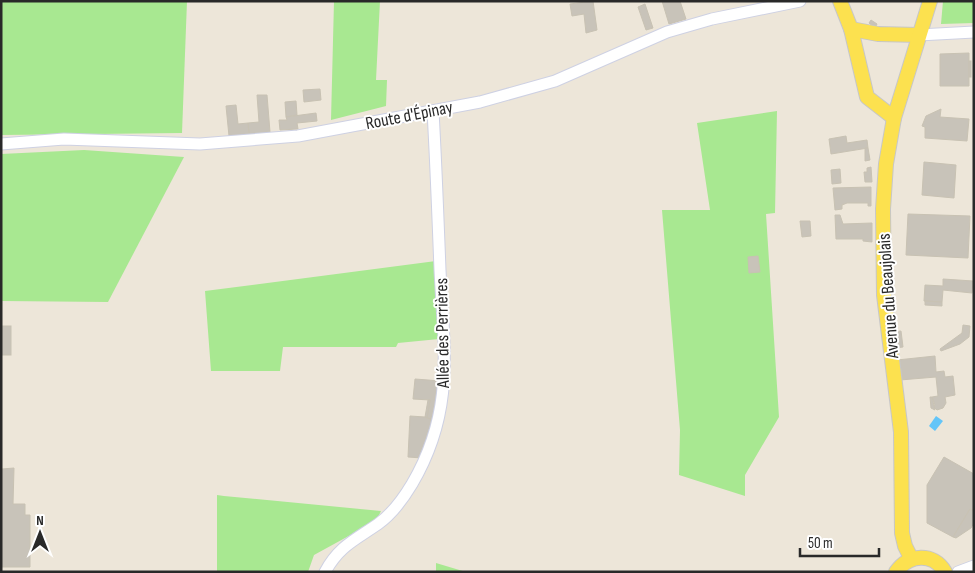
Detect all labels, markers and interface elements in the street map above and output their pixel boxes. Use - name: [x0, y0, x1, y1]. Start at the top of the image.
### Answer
- street label: Route d'Épinay: [364, 97, 455, 134]
- street label: Avenue du Beaujolais: [874, 233, 903, 360]
- street label: Allée des Perrières: [431, 278, 454, 389]
- north arrow: [15, 508, 65, 558]
- text: N: [36, 512, 44, 529]
- scale bar: [800, 526, 879, 558]
- text: 50 m: [808, 534, 833, 553]

